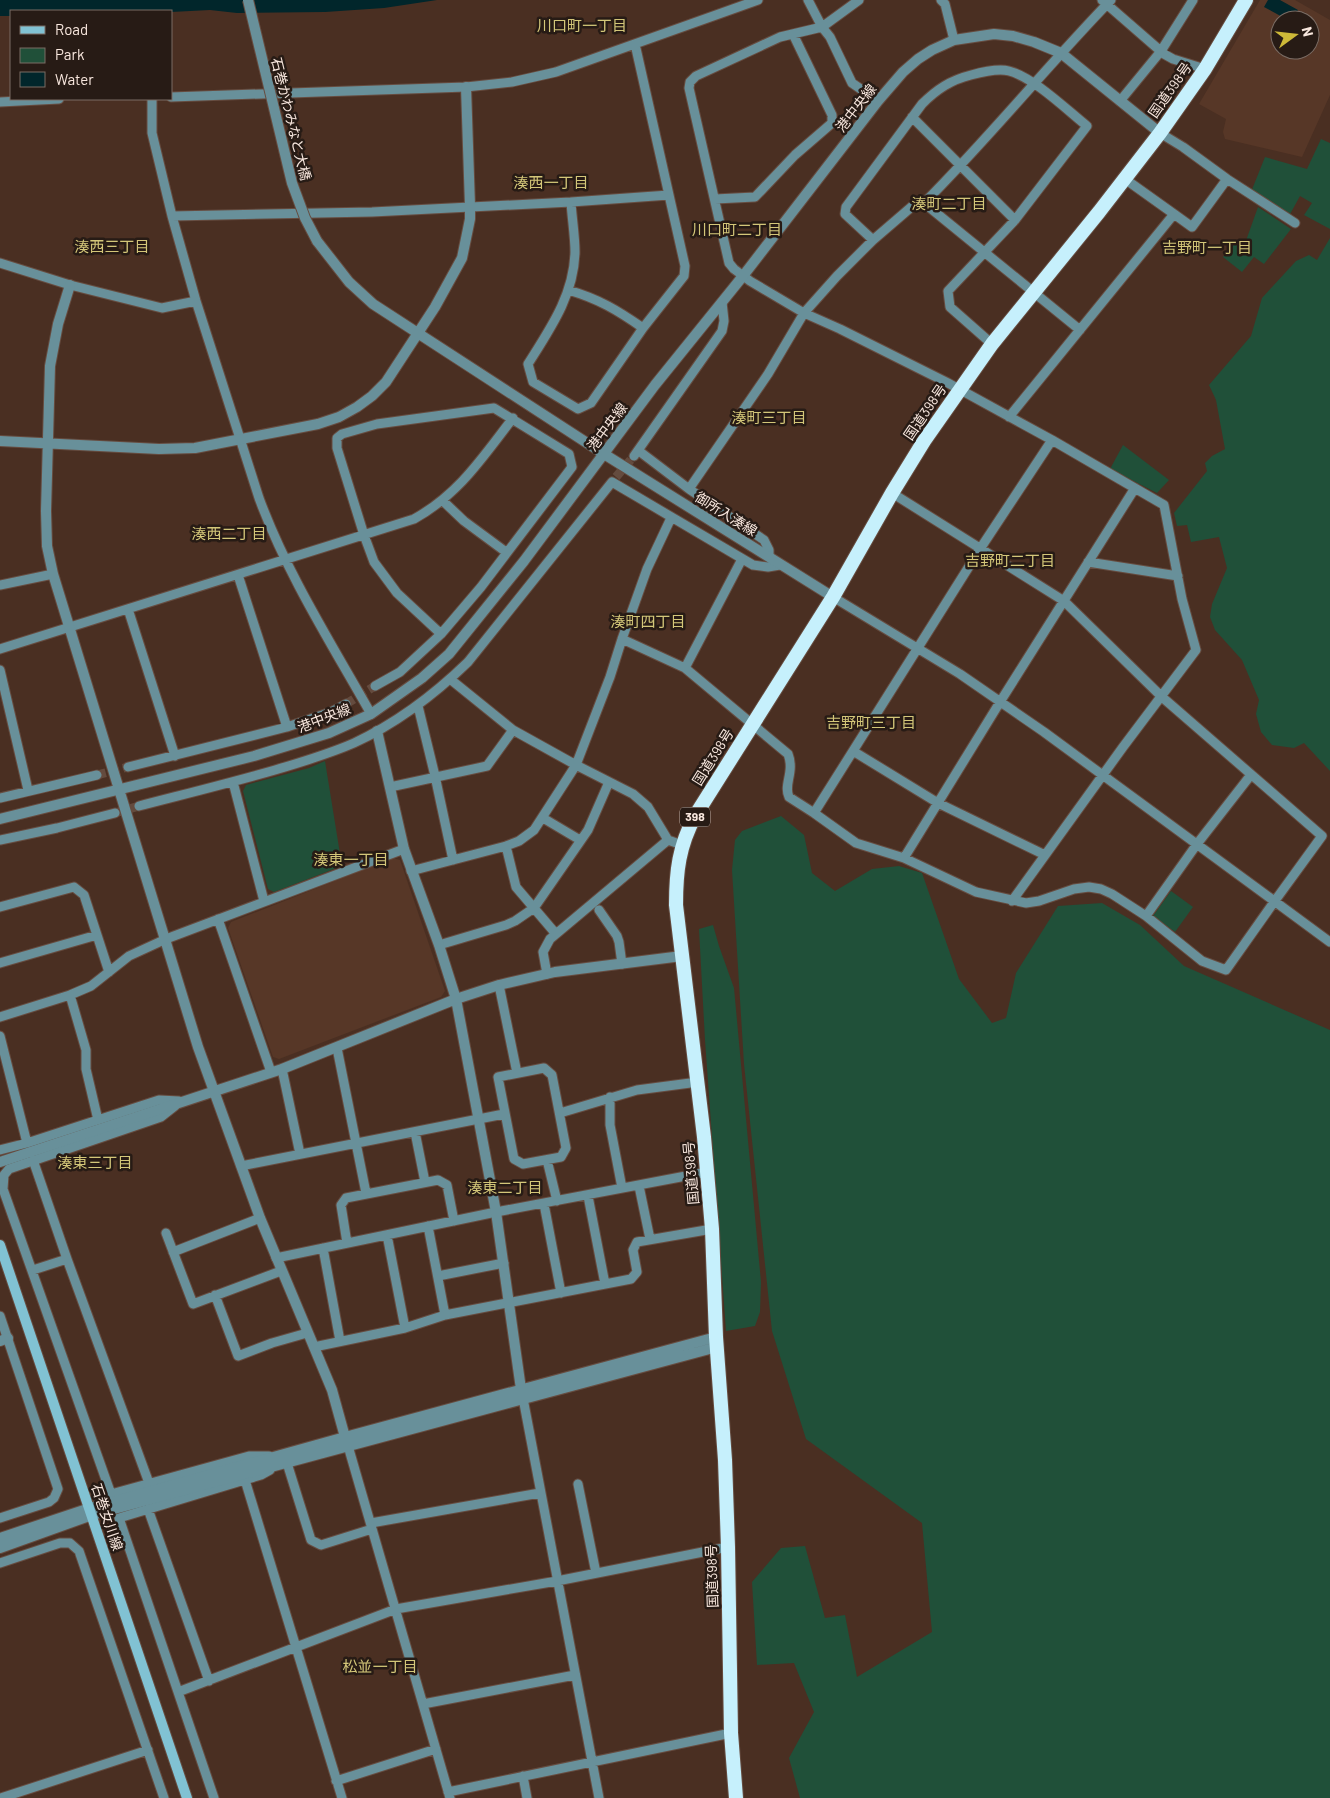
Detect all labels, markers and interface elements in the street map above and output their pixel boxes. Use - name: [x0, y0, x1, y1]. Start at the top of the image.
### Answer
- legend: [10, 10, 172, 100]
- north arrow: [1270, 10, 1320, 60]
- district label: 川口町一丁目: [537, 16, 627, 34]
- text: Road: [55, 20, 88, 38]
- text: N: [1299, 25, 1317, 38]
- text: Park: [55, 45, 85, 63]
- street label: 石巻かわみなと大橋: [268, 56, 315, 182]
- street label: 国道398号: [1144, 59, 1195, 121]
- text: Water: [55, 70, 94, 88]
- street label: 港中央線: [832, 80, 880, 135]
- district label: 湊西一丁目: [513, 173, 589, 191]
- district label: 湊町二丁目: [911, 194, 987, 212]
- district label: 川口町二丁目: [692, 220, 782, 238]
- district label: 湊西三丁目: [74, 237, 150, 255]
- district label: 吉野町一丁目: [1162, 238, 1252, 256]
- street label: 国道398号: [900, 381, 949, 443]
- street label: 港中央線: [583, 399, 630, 454]
- district label: 湊町三丁目: [731, 408, 807, 426]
- street label: 御所入湊線: [692, 488, 760, 539]
- district label: 湊西二丁目: [191, 524, 267, 542]
- district label: 吉野町二丁目: [965, 551, 1055, 569]
- district label: 湊町四丁目: [610, 612, 686, 630]
- street label: 港中央線: [295, 700, 353, 736]
- district label: 吉野町三丁目: [826, 713, 916, 731]
- street label: 国道398号: [688, 725, 737, 788]
- road number: 398: [680, 808, 710, 826]
- district label: 湊東一丁目: [313, 850, 389, 868]
- street label: 国道398号: [679, 1141, 702, 1206]
- district label: 湊東三丁目: [57, 1153, 133, 1171]
- district label: 湊東二丁目: [467, 1178, 543, 1196]
- street label: 石巻女川線: [88, 1481, 127, 1553]
- street label: 国道398号: [702, 1544, 721, 1608]
- district label: 松並一丁目: [342, 1657, 418, 1675]

